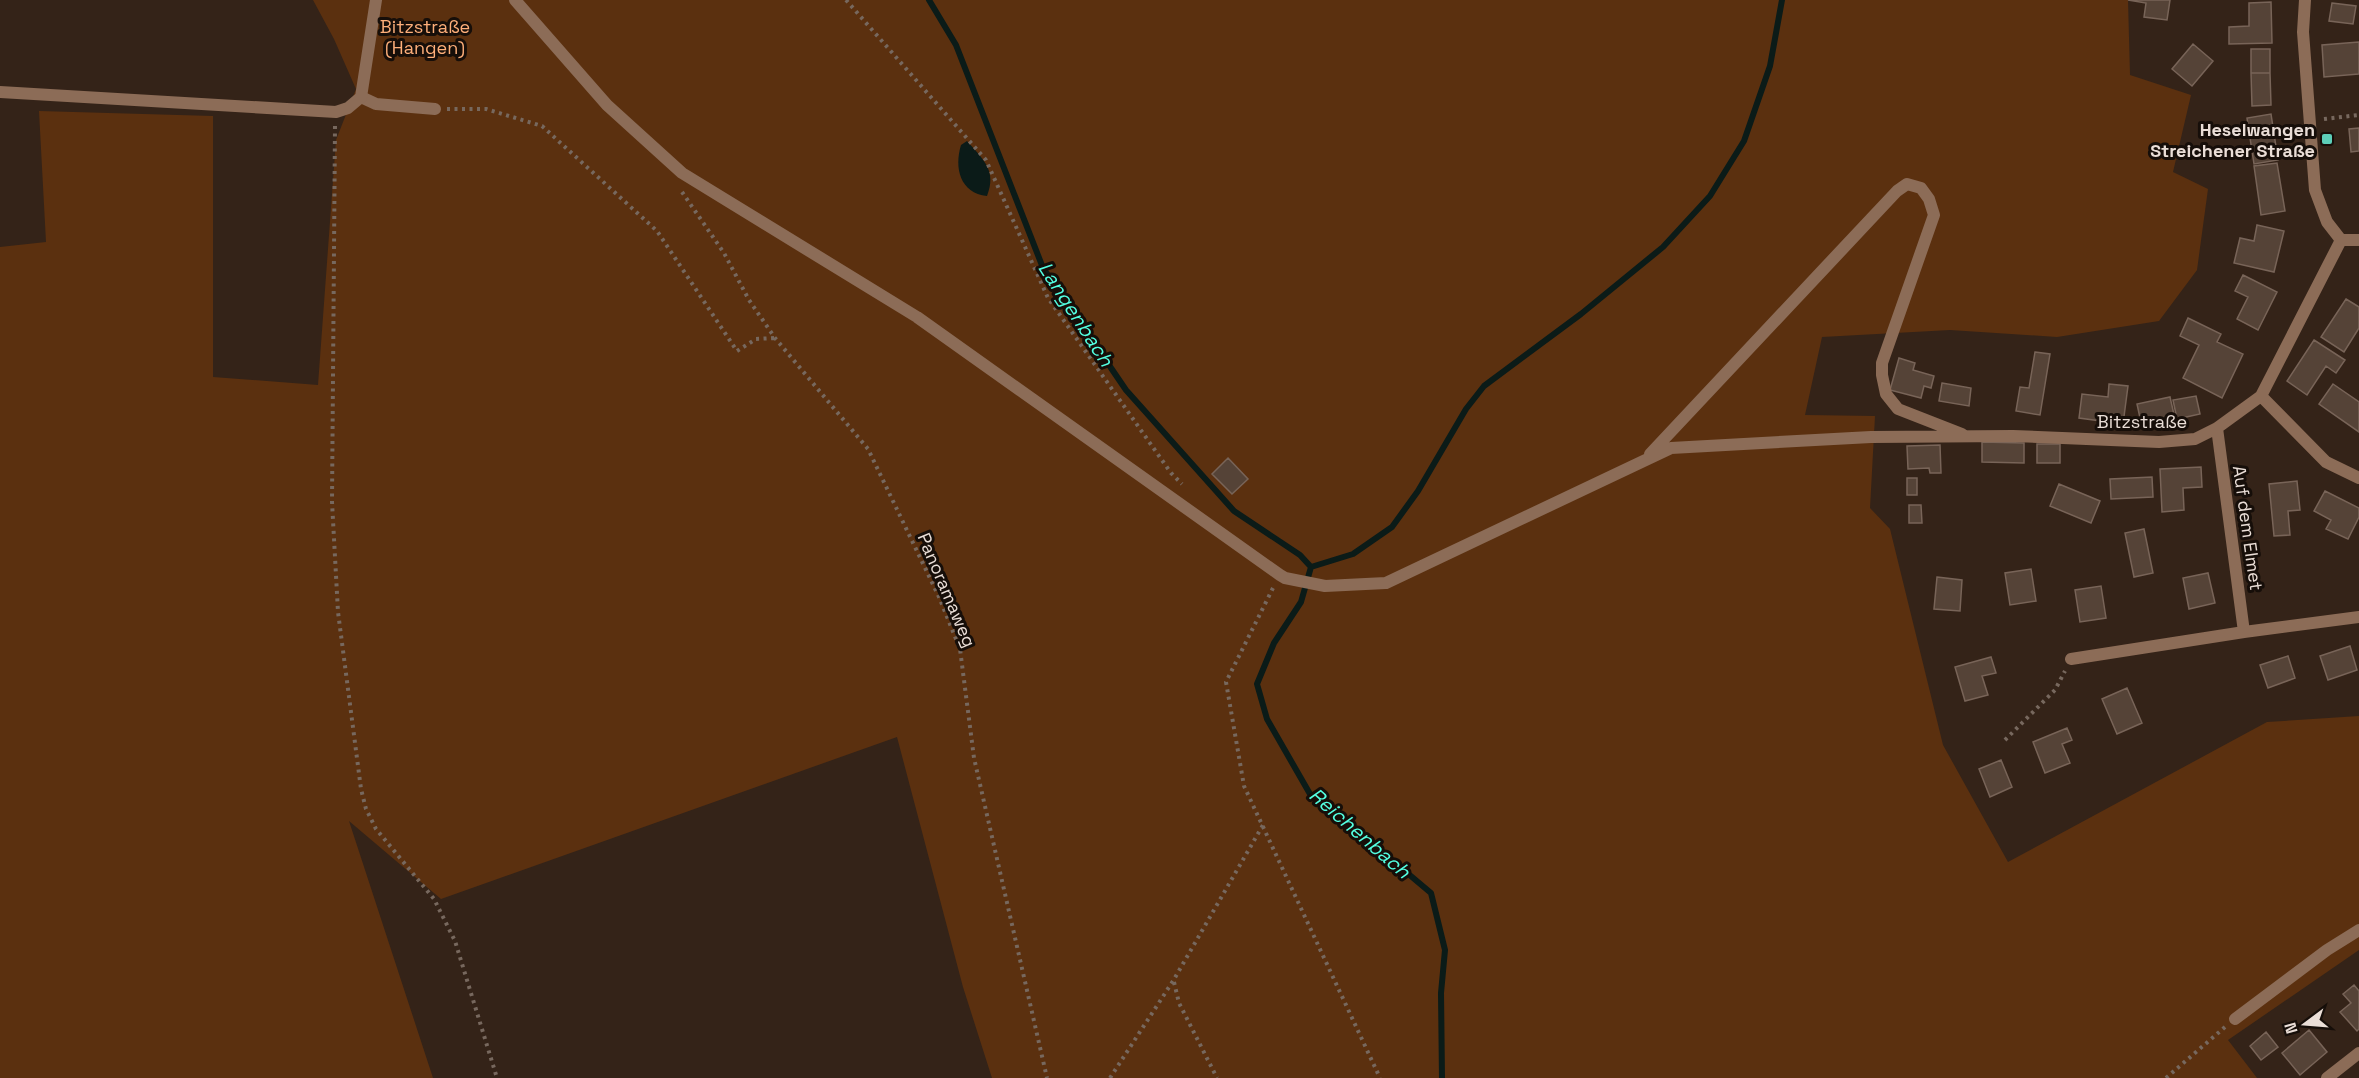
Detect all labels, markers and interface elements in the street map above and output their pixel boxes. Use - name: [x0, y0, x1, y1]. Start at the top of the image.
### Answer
- park label: Bitzstraße (Hangen): [380, 15, 470, 59]
- place label: Heselwangen Streichener Straße: [2150, 118, 2315, 162]
- marker: Heselwangen Streichener Straße: [2320, 132, 2334, 146]
- water label: Langenbach: [1032, 257, 1120, 372]
- street label: Bitzstraße: [2097, 410, 2187, 433]
- street label: Auf dem Elmet: [2228, 464, 2268, 592]
- street label: Panoramaweg: [913, 529, 981, 651]
- water label: Reichenbach: [1304, 782, 1417, 885]
- north arrow: [2275, 994, 2335, 1054]
- text: N: [2279, 1020, 2303, 1036]

